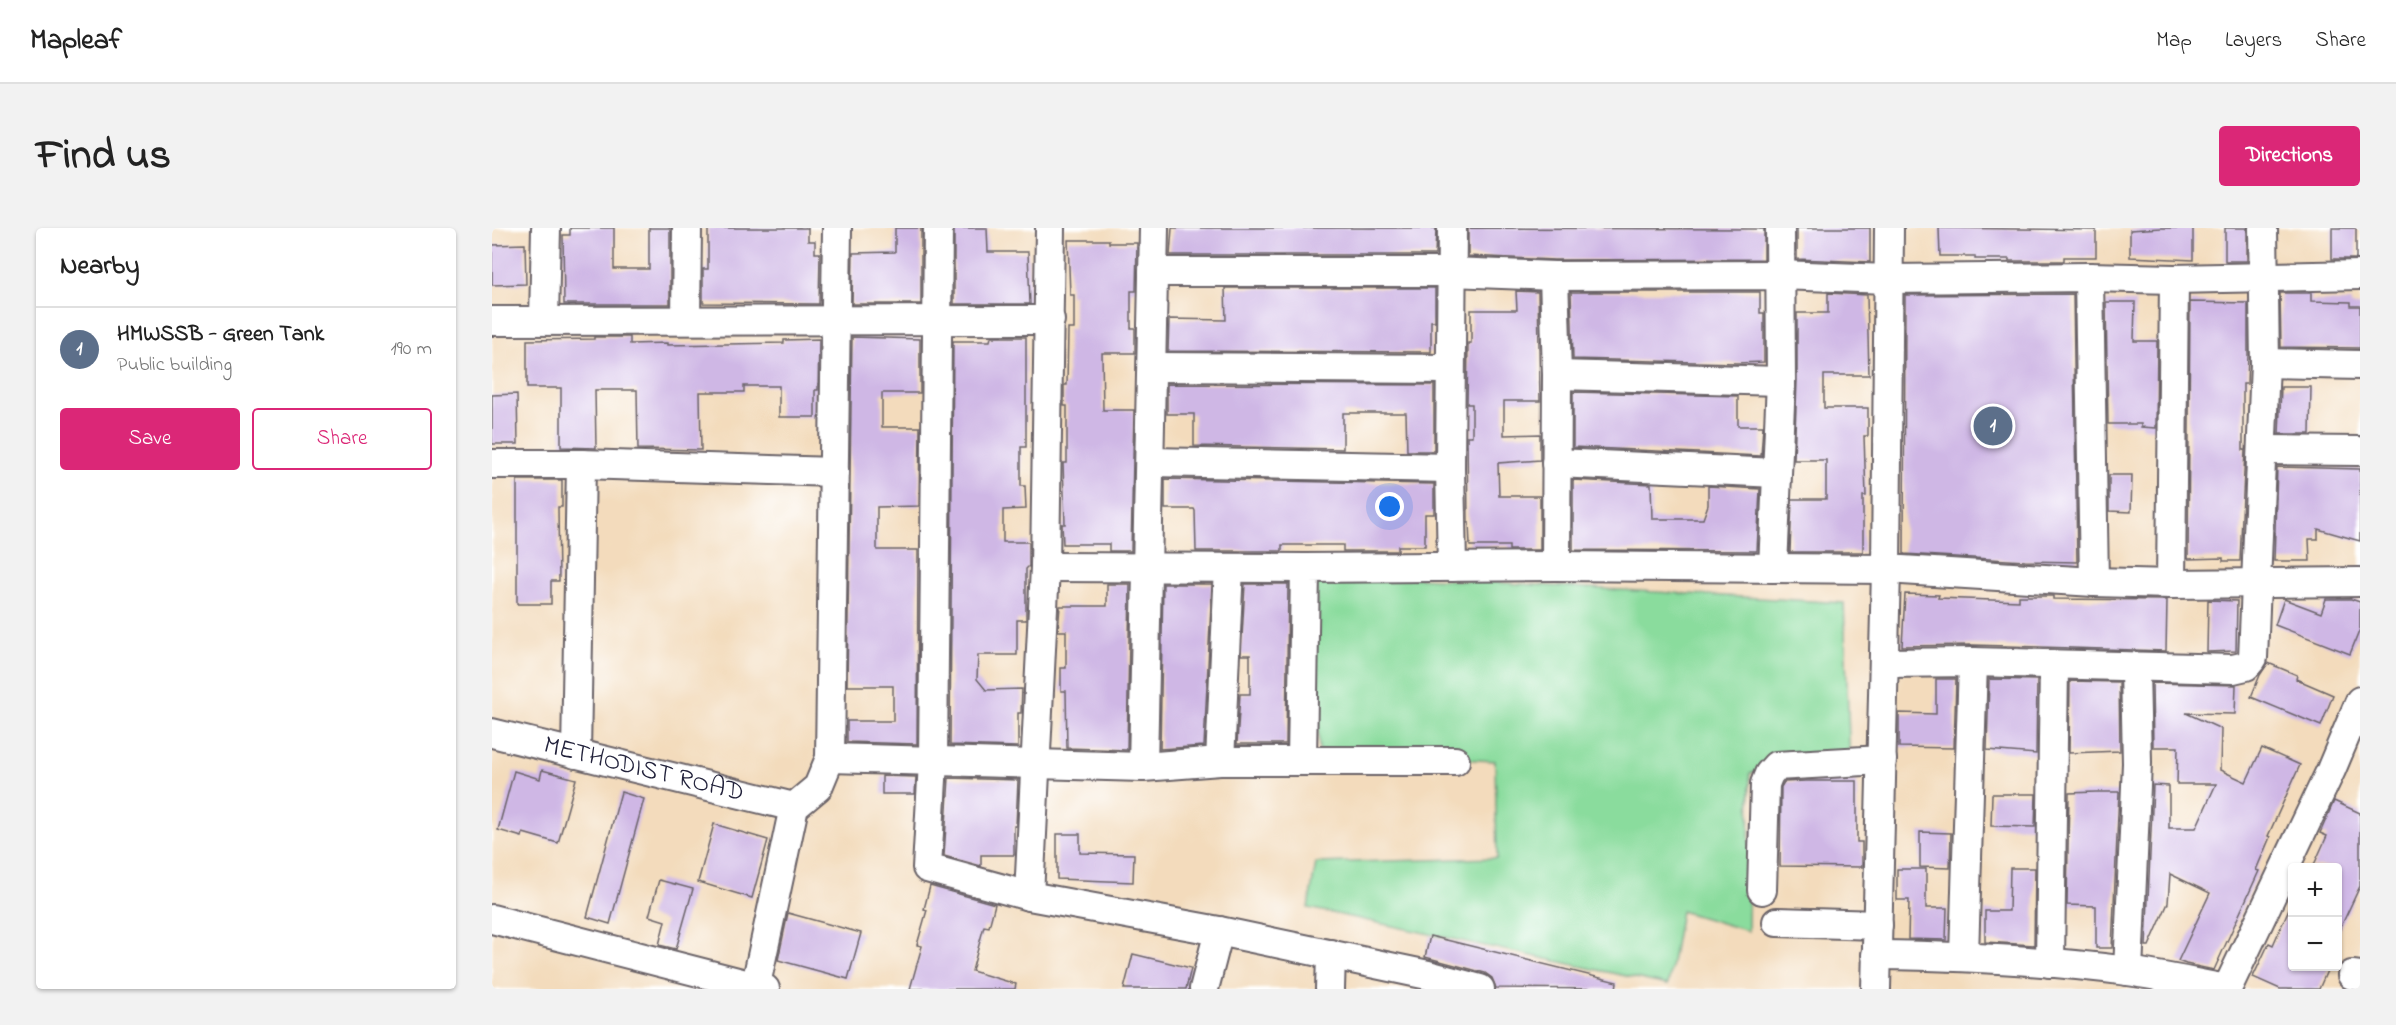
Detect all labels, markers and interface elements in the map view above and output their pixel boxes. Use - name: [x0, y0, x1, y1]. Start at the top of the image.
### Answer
- text: Mapleaf: [30, 21, 122, 62]
- text: Map: [2156, 26, 2192, 56]
- text: Layers: [2225, 26, 2282, 56]
- text: Share: [2315, 26, 2366, 56]
- text: Find us: [36, 126, 171, 187]
- button: Directions: [2219, 126, 2360, 186]
- text: Nearby: [60, 248, 139, 286]
- text: HMWSSB - Green Tank: [117, 319, 324, 351]
- text: 1: [76, 335, 83, 364]
- text: 190 m: [390, 335, 432, 364]
- text: Public building: [117, 351, 232, 380]
- pin: 1: [1974, 404, 2012, 448]
- button: Save: [60, 408, 240, 470]
- button: Share: [252, 408, 432, 470]
- your location: [1375, 492, 1404, 521]
- street label: METHODIST ROAD: [539, 727, 748, 813]
- map controls: [2288, 863, 2342, 971]
- button: +: [2288, 863, 2342, 917]
- button: −: [2288, 917, 2342, 971]

